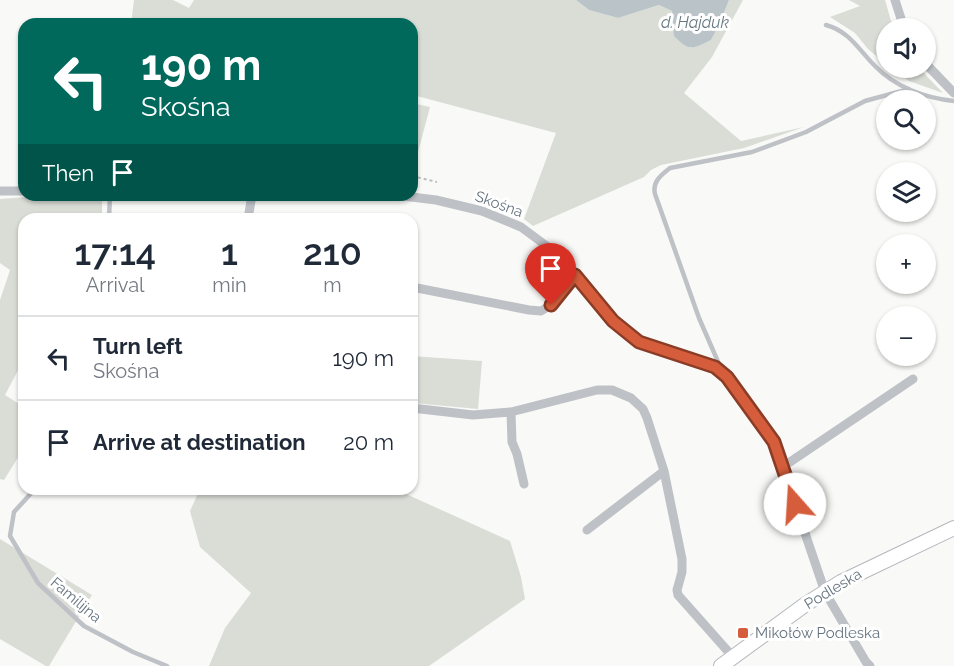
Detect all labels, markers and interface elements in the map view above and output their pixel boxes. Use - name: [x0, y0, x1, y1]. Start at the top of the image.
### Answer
- water label: d. Hajduk: [661, 13, 729, 32]
- map controls: [876, 18, 936, 366]
- button: sound: [876, 18, 936, 78]
- text: 190 m: [141, 41, 261, 90]
- icon: left: [42, 42, 120, 120]
- button: search: [876, 90, 936, 150]
- text: Skośna: [141, 91, 231, 122]
- icon: arrive: [106, 156, 139, 189]
- text: Then: [42, 160, 94, 186]
- button: layers: [876, 162, 936, 222]
- street label: Skośna: [473, 187, 525, 221]
- text: 17:14: [74, 231, 156, 273]
- text: 1: [221, 231, 238, 273]
- text: 210: [303, 231, 362, 273]
- button: +: [876, 234, 936, 294]
- pin: [525, 243, 576, 305]
- icon: arrive: [534, 252, 567, 285]
- text: Arrival: [86, 273, 145, 297]
- text: min: [212, 273, 247, 297]
- text: m: [323, 273, 342, 297]
- button: −: [876, 306, 936, 366]
- text: Turn left: [93, 333, 183, 359]
- icon: left: [42, 342, 75, 375]
- text: 190 m: [332, 345, 394, 371]
- text: Skośna: [93, 359, 159, 383]
- icon: arrive: [42, 426, 75, 459]
- text: Arrive at destination: [93, 429, 306, 455]
- text: 20 m: [343, 429, 394, 455]
- position arrow: [763, 472, 827, 536]
- street label: Podleska: [801, 565, 865, 613]
- street label: Familijna: [47, 574, 105, 626]
- place label: Mikołów Podleska: [755, 624, 880, 642]
- marker: Mikołów Podleska: [736, 626, 750, 640]

